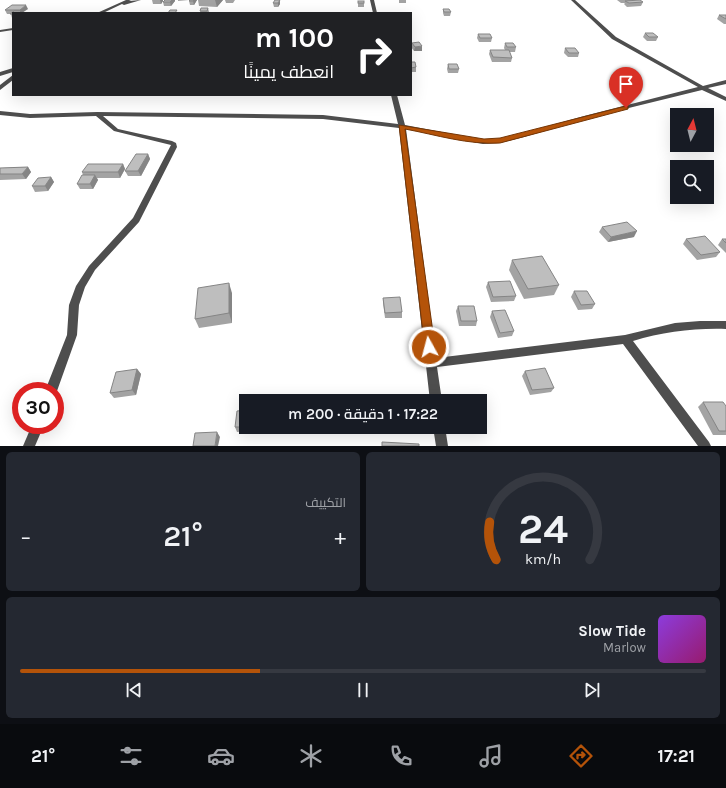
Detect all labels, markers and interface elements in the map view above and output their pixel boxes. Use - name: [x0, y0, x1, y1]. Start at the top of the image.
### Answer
- text: 100 m: [255, 21, 334, 54]
- icon: right: [348, 28, 400, 80]
- text: انعطف يمينًا: [243, 61, 334, 83]
- pin: [609, 67, 643, 108]
- icon: arrive: [615, 73, 637, 95]
- north arrow: [670, 108, 714, 152]
- map controls: [670, 108, 714, 204]
- button: search: [670, 160, 714, 204]
- position arrow: [408, 326, 450, 368]
- speed limit sign: 30: [12, 382, 64, 434]
- text: 17:22 · 1 دقيقة · 200 m: [288, 405, 438, 423]
- text: التكييف: [305, 495, 346, 510]
- text: 24: [518, 504, 568, 552]
- text: 21°: [163, 518, 203, 554]
- text: −: [20, 524, 32, 550]
- text: +: [334, 524, 346, 550]
- text: km/h: [525, 550, 561, 567]
- text: Slow Tide: [578, 622, 646, 640]
- text: Marlow: [603, 640, 646, 655]
- icon: previous: [123, 679, 145, 701]
- icon: pause: [352, 679, 374, 701]
- icon: next: [581, 679, 603, 701]
- icon: filters: [117, 742, 145, 770]
- icon: car: [207, 742, 235, 770]
- icon: climate: [297, 742, 325, 770]
- icon: phone: [387, 742, 415, 770]
- icon: music: [477, 742, 505, 770]
- icon: directions: [567, 742, 595, 770]
- text: 21°: [31, 745, 55, 767]
- text: 17:21: [657, 745, 695, 767]

